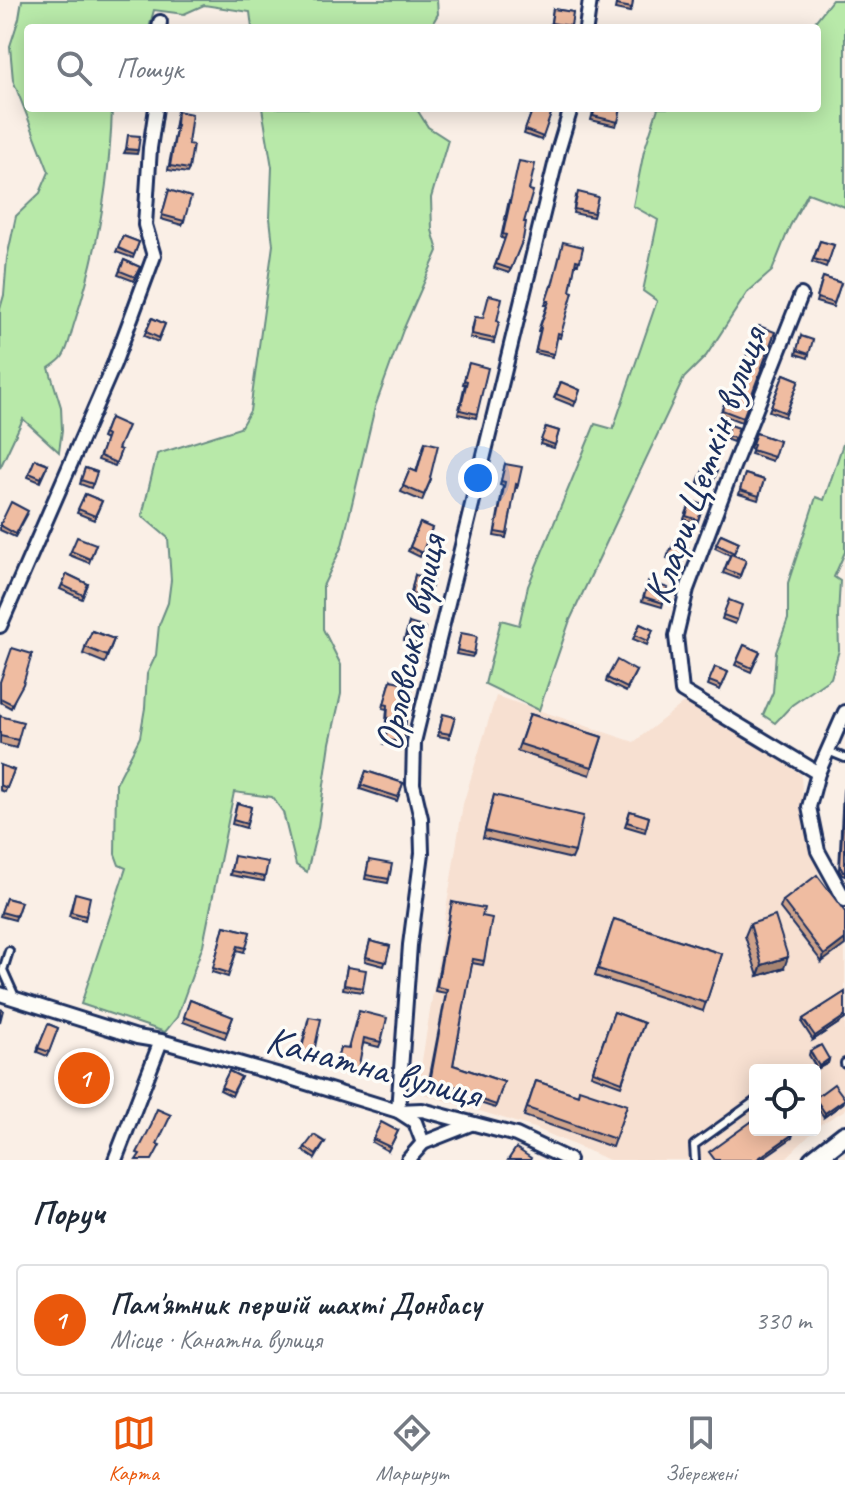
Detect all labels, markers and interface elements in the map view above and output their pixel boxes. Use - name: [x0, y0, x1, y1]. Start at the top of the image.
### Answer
- search box: [24, 24, 821, 112]
- icon: search: [52, 46, 96, 90]
- text: Пошук: [116, 49, 183, 87]
- street label: Клари Цеткін вулиця: [632, 318, 779, 610]
- your location: [458, 458, 498, 498]
- street label: Орловська вулиця: [363, 528, 458, 755]
- street label: Канатна вулиця: [261, 1014, 490, 1120]
- pin: 1: [58, 1048, 110, 1108]
- map controls: [749, 1064, 821, 1136]
- button: locate: [749, 1064, 821, 1136]
- text: Поруч: [32, 1191, 105, 1234]
- text: Пам'ятник першій шахті Донбасу: [110, 1285, 481, 1323]
- text: 1: [54, 1304, 66, 1337]
- text: 330 m: [755, 1304, 811, 1337]
- text: Місце · Канатна вулиця: [110, 1323, 322, 1356]
- tab: Карта: [108, 1411, 159, 1487]
- tab: Маршрут: [376, 1411, 448, 1487]
- tab: Збережені: [665, 1411, 737, 1487]

